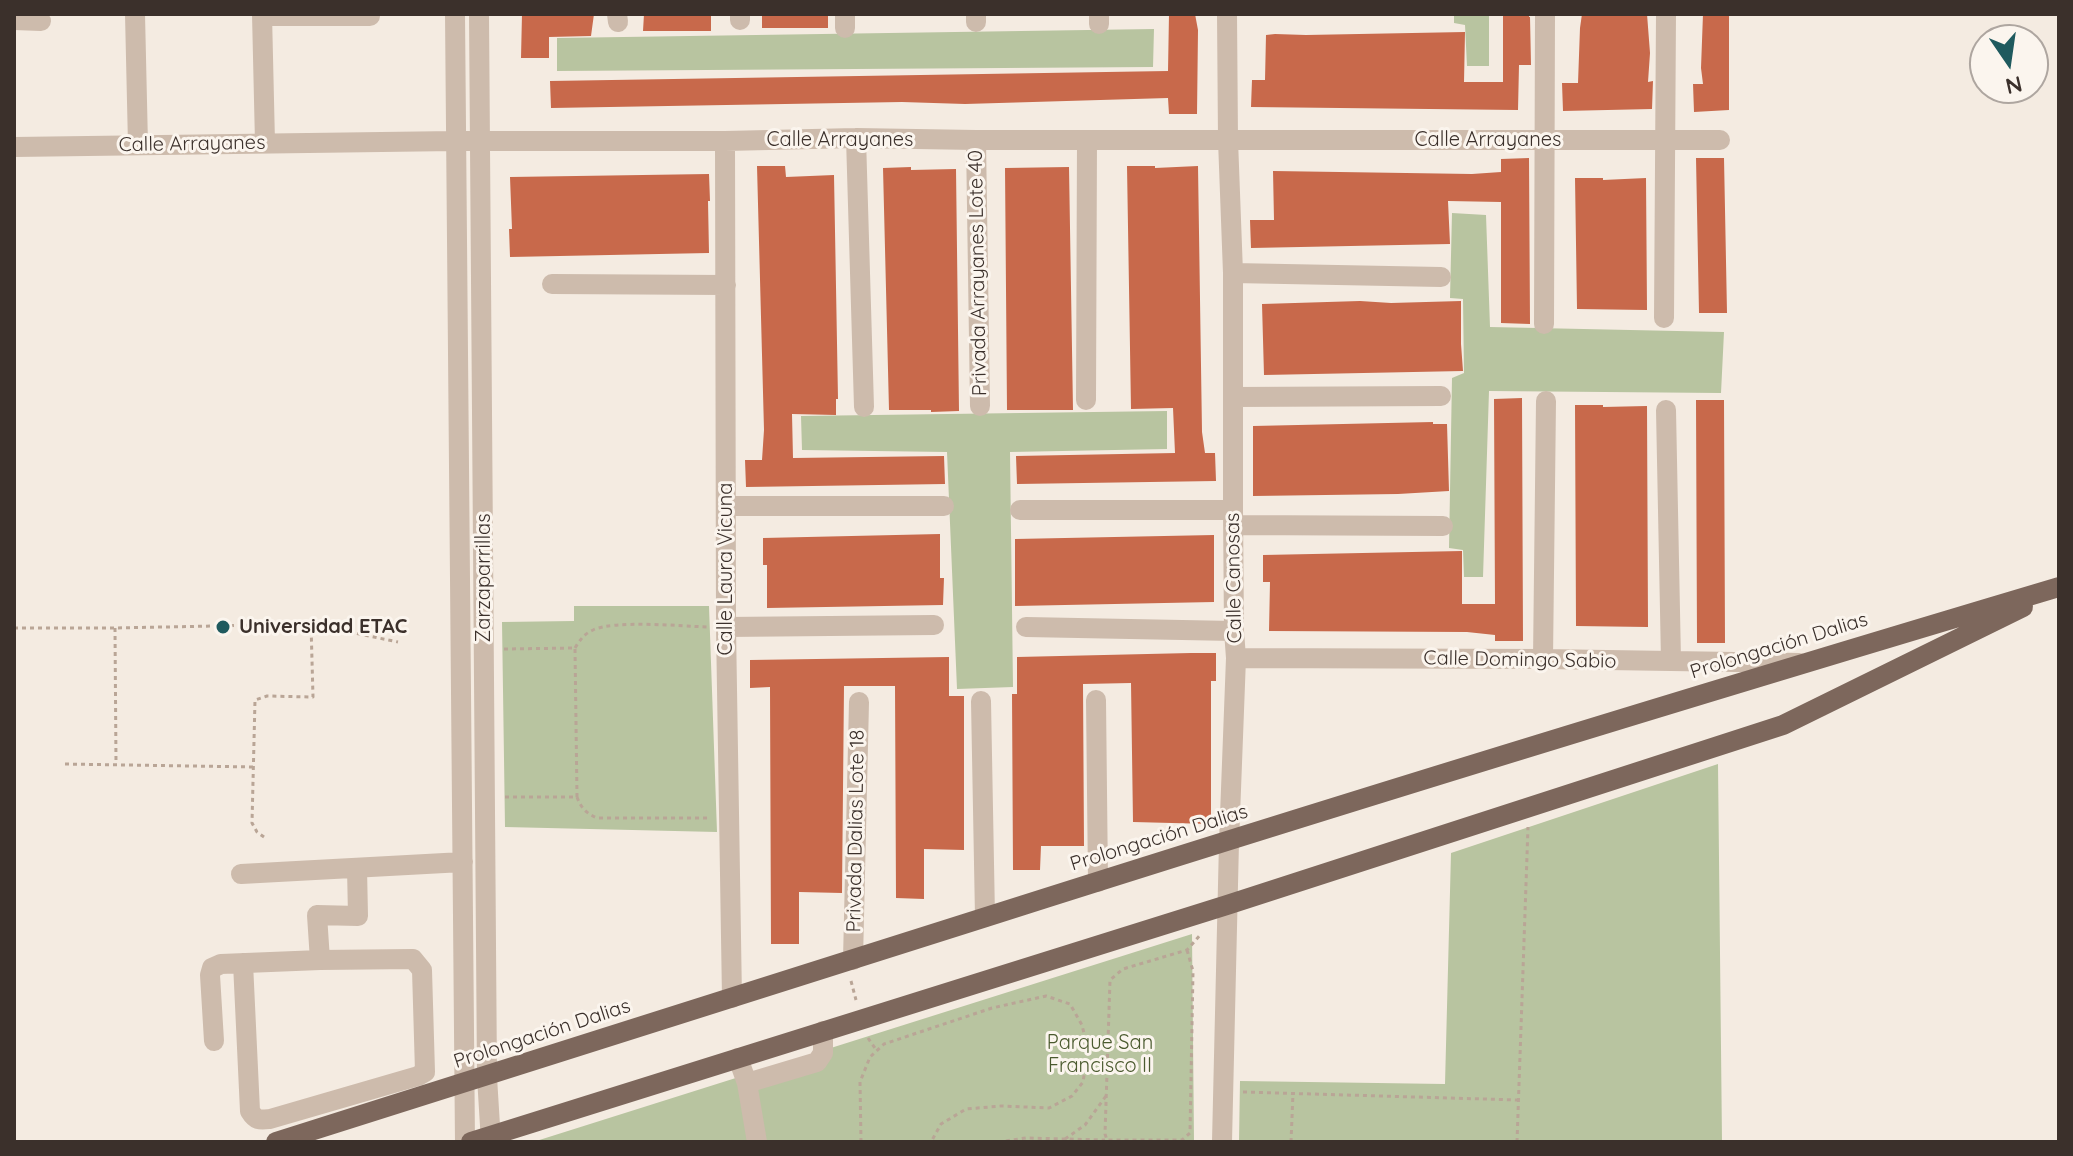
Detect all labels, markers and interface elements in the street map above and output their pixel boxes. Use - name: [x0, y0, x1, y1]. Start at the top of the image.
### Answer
- north arrow: [1969, 24, 2049, 104]
- text: N: [2003, 70, 2025, 101]
- street label: Calle Arrayanes: [767, 128, 913, 152]
- street label: Calle Arrayanes: [1415, 128, 1561, 152]
- street label: Calle Arrayanes: [118, 131, 266, 157]
- street label: Privada Arrayanes Lote 40: [964, 150, 992, 396]
- street label: Calle Laura Vicuna: [714, 483, 738, 655]
- street label: Calle Canosas: [1221, 512, 1247, 644]
- street label: Zarzaparrillas: [472, 513, 496, 643]
- street label: Prolongación Dalias: [1687, 608, 1871, 684]
- place label: Universidad ETAC: [239, 615, 407, 639]
- marker: Universidad ETAC: [214, 618, 232, 636]
- street label: Calle Domingo Sabio: [1423, 646, 1617, 674]
- street label: Privada Dalias Lote 18: [842, 729, 870, 933]
- street label: Prolongación Dalias: [1067, 800, 1251, 876]
- street label: Prolongación Dalias: [451, 994, 633, 1074]
- park label: Parque San Francisco II: [1047, 1031, 1153, 1078]

